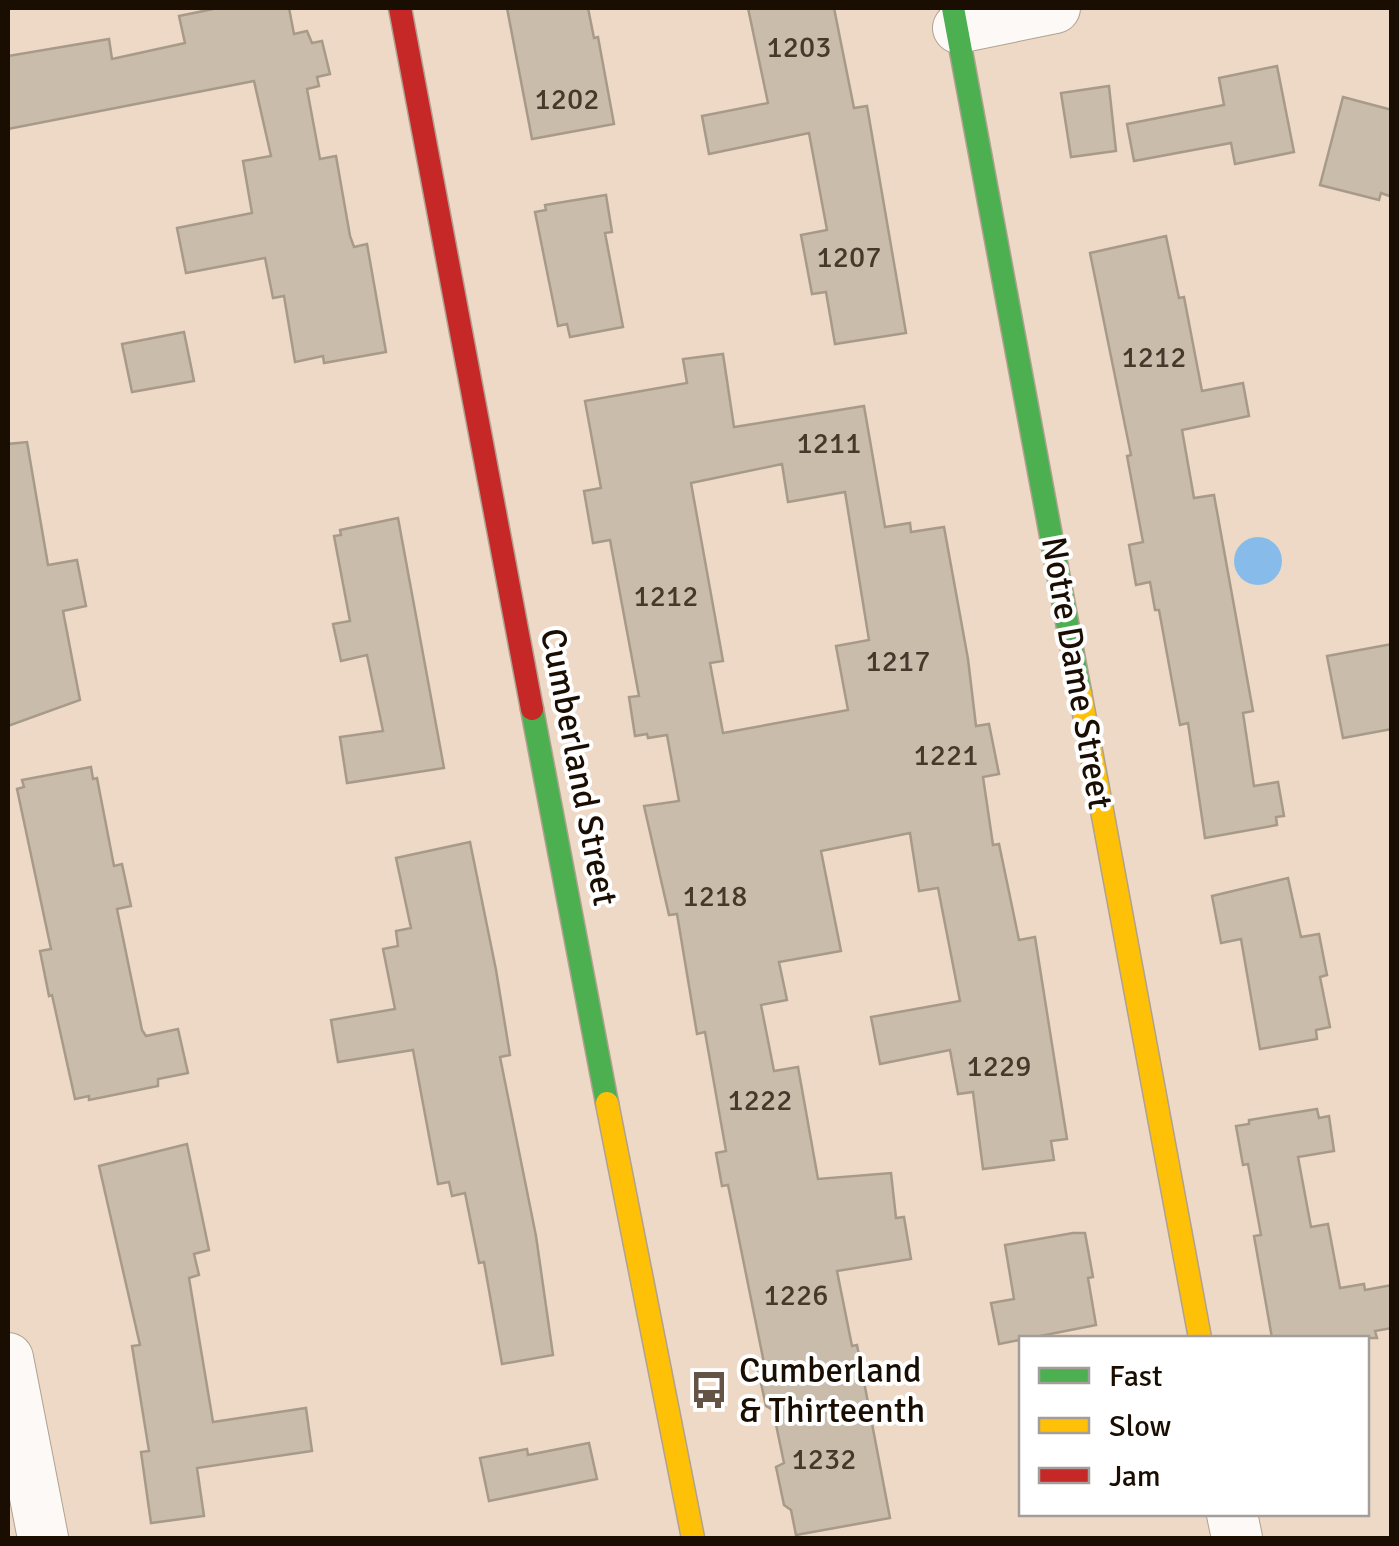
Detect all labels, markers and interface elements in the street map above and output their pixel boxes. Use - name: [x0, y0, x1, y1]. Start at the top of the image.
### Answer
- house number: 1203: [767, 29, 831, 66]
- house number: 1202: [535, 81, 599, 118]
- house number: 1207: [817, 239, 881, 276]
- house number: 1212: [1122, 339, 1186, 376]
- house number: 1211: [797, 425, 861, 462]
- street label: Notre Dame Street: [1032, 533, 1122, 813]
- house number: 1212: [634, 578, 698, 615]
- street label: Cumberland Street: [531, 625, 627, 909]
- house number: 1217: [866, 643, 930, 680]
- house number: 1221: [914, 737, 978, 774]
- house number: 1218: [683, 878, 747, 915]
- house number: 1229: [967, 1048, 1031, 1085]
- house number: 1222: [728, 1082, 792, 1119]
- house number: 1226: [764, 1277, 828, 1314]
- legend: [1019, 1336, 1369, 1516]
- place label: Cumberland & Thirteenth: [739, 1349, 925, 1432]
- text: Fast: [1109, 1358, 1162, 1395]
- bus stop icon: Cumberland & Thirteenth: [688, 1369, 730, 1411]
- text: Slow: [1109, 1408, 1171, 1445]
- house number: 1232: [792, 1441, 856, 1478]
- text: Jam: [1109, 1458, 1161, 1495]

